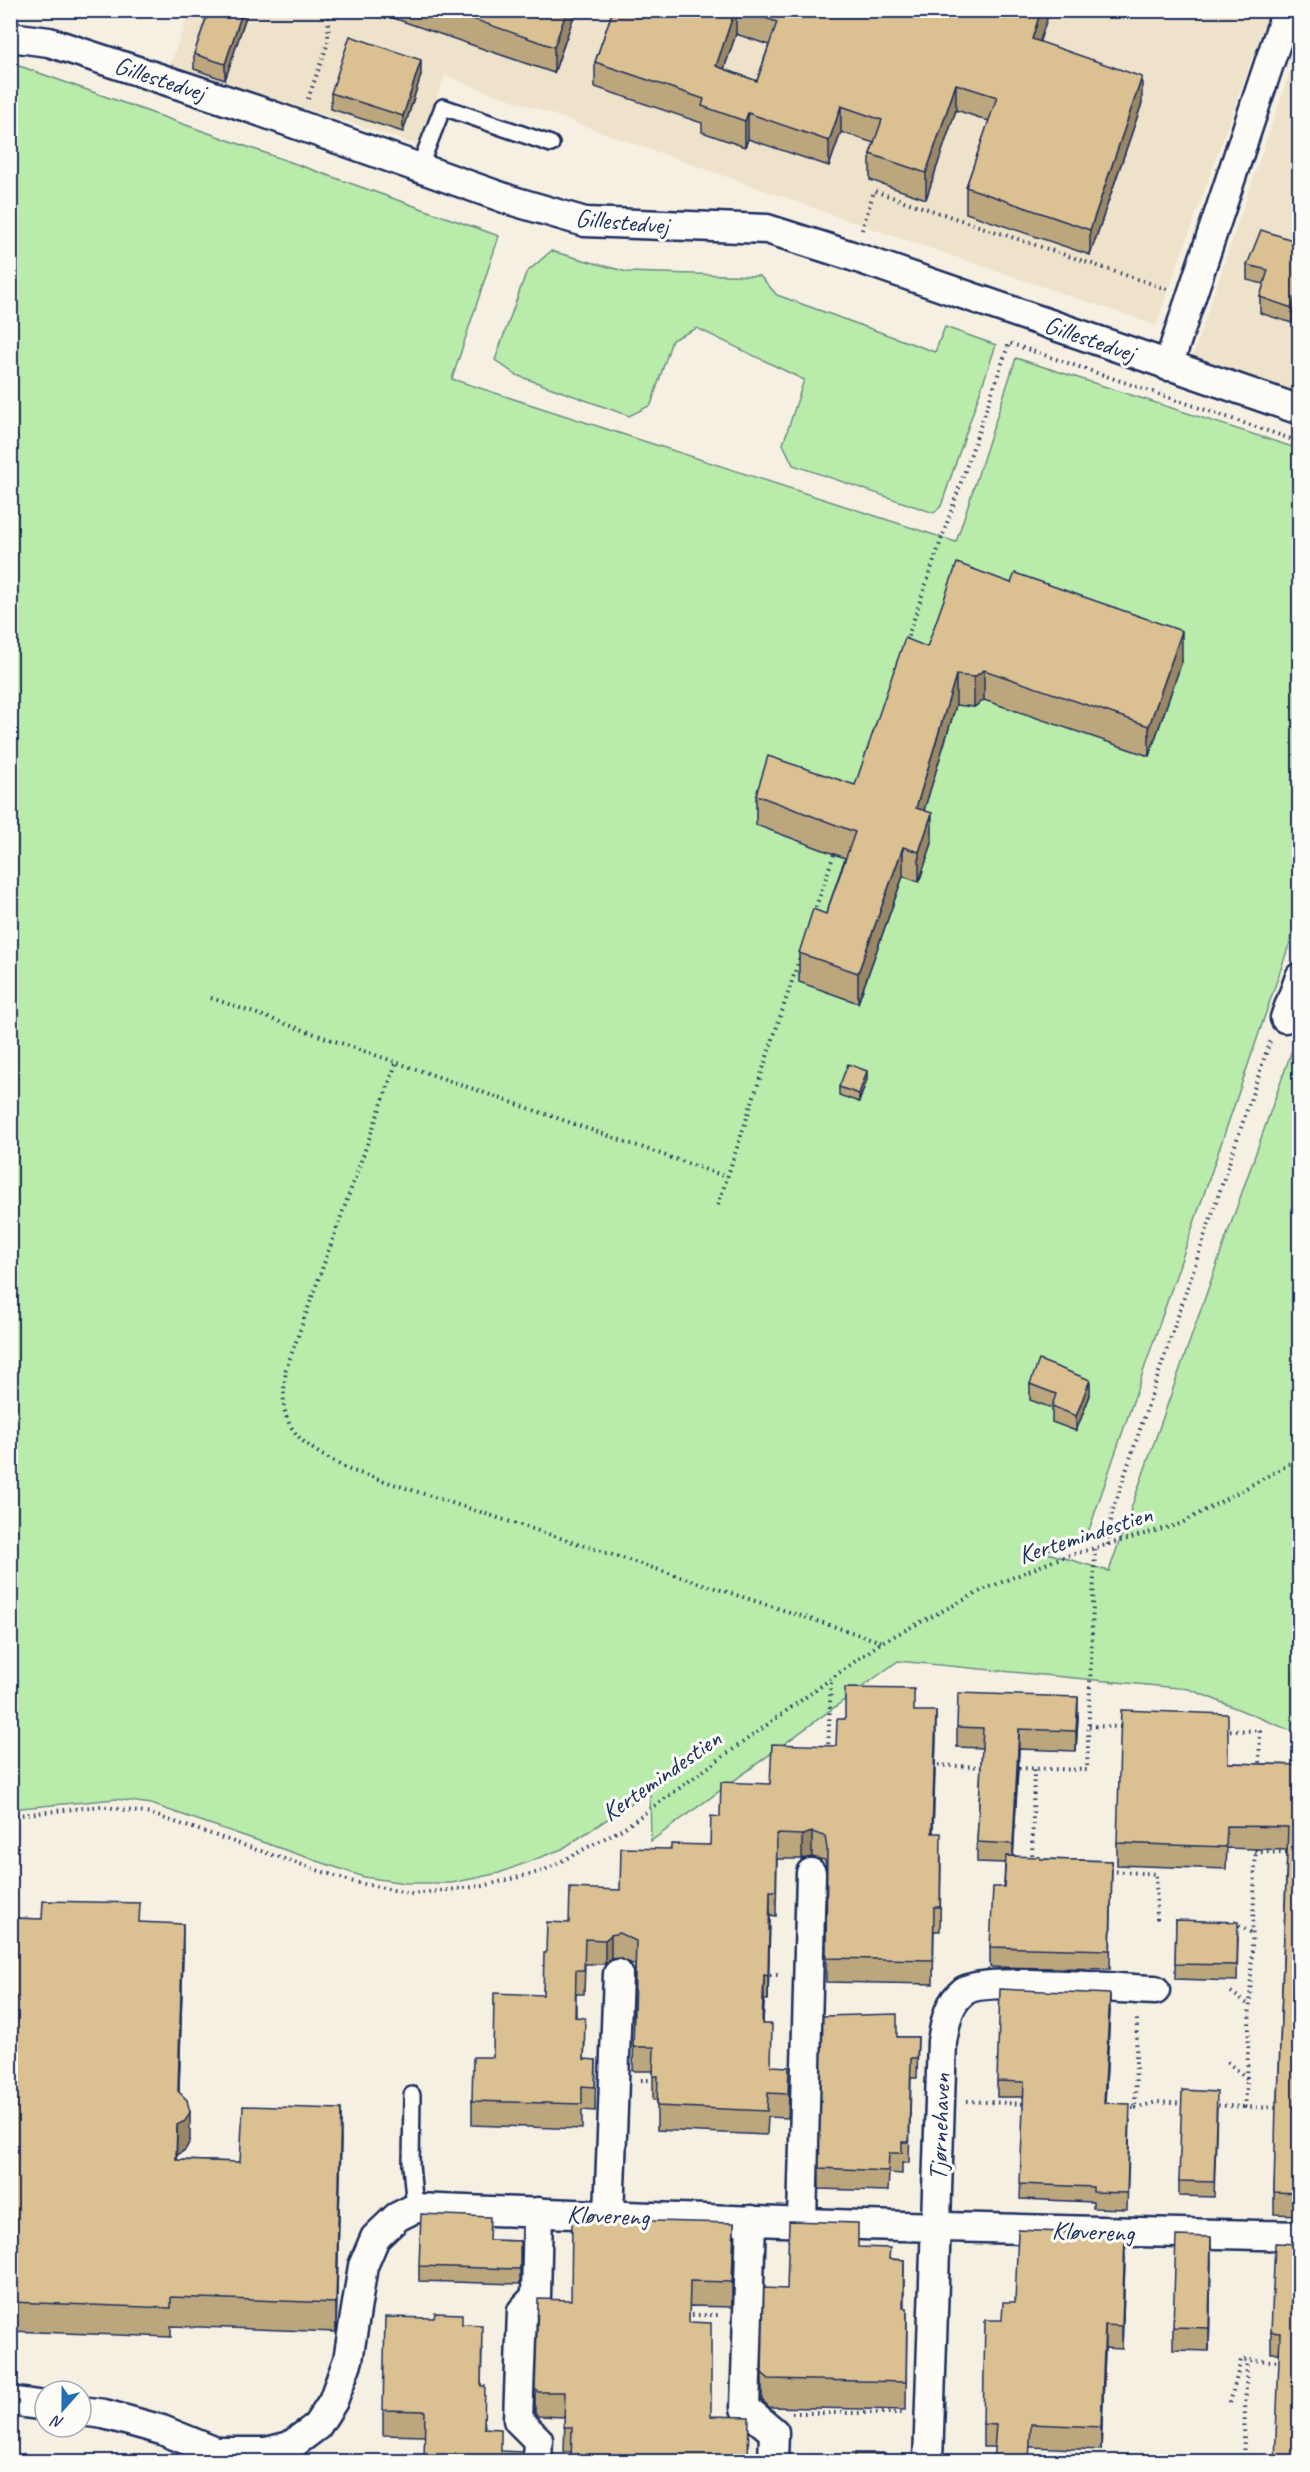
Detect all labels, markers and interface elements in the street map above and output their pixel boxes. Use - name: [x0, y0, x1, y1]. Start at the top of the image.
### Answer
- street label: Gillestedvej: [110, 48, 212, 109]
- street label: Gillestedvej: [574, 201, 673, 242]
- street label: Gillestedvej: [1040, 308, 1142, 370]
- street label: Kertemindestien: [1014, 1497, 1157, 1572]
- street label: Kertemindestien: [595, 1722, 728, 1829]
- street label: Tjørnehaven: [921, 2072, 958, 2181]
- street label: Kløvereng: [566, 2198, 652, 2233]
- street label: Kløvereng: [1051, 2214, 1137, 2249]
- north arrow: [33, 2379, 93, 2439]
- text: N: [47, 2410, 66, 2433]

